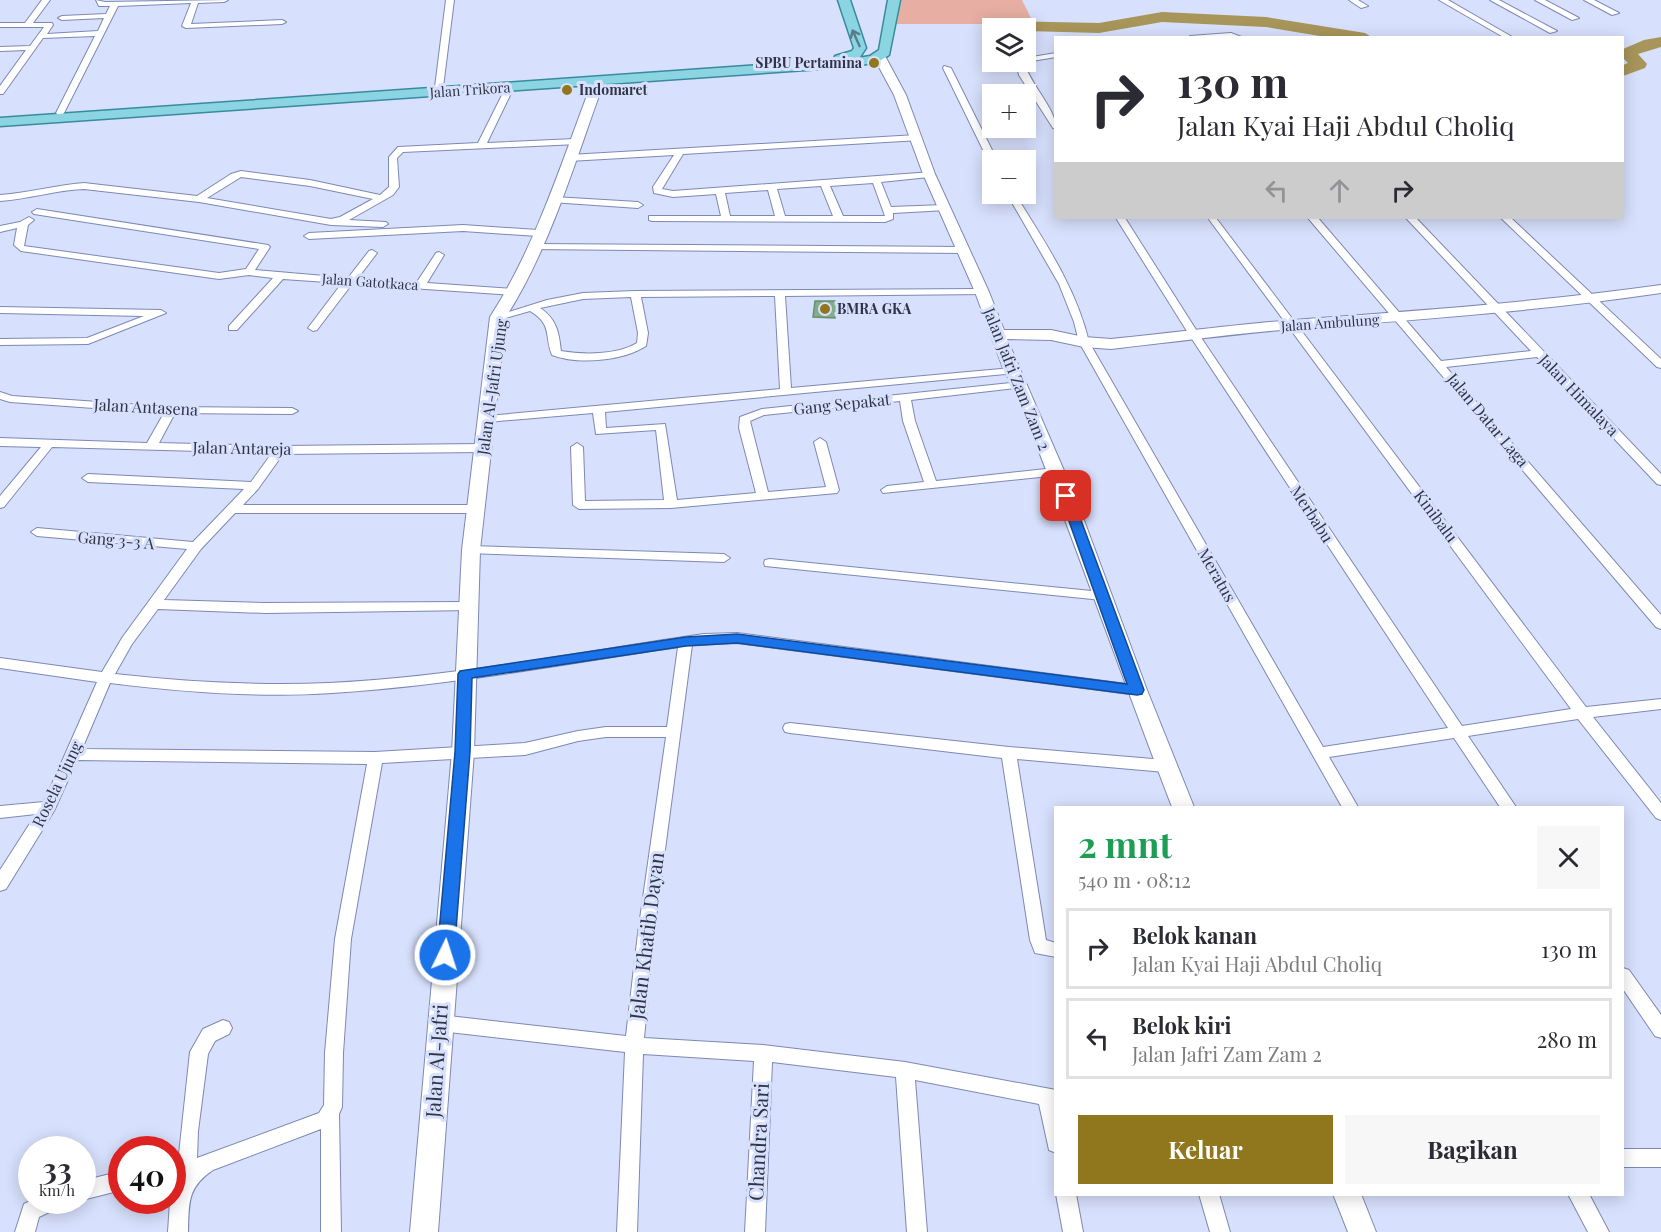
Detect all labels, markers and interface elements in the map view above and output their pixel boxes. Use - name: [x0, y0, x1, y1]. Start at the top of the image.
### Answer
- map controls: [982, 18, 1036, 204]
- button: layers: [982, 18, 1036, 72]
- one-way arrow: [850, 30, 861, 48]
- place label: SPBU Pertamina: [755, 53, 863, 72]
- text: 130 m: [1177, 53, 1288, 109]
- marker: SPBU Pertamina: [867, 56, 881, 70]
- icon: right: [1078, 60, 1156, 138]
- street label: Jalan Trikora: [428, 77, 511, 102]
- place label: Indomaret: [579, 80, 647, 99]
- marker: Indomaret: [560, 83, 574, 97]
- button: +: [982, 84, 1036, 138]
- text: Jalan Kyai Haji Abdul Choliq: [1177, 107, 1514, 143]
- button: −: [982, 150, 1036, 204]
- icon: left: [1260, 174, 1293, 207]
- icon: ahead: [1323, 174, 1356, 207]
- icon: right: [1386, 174, 1419, 207]
- street label: Jalan Gatotkaca: [320, 269, 419, 294]
- place label: BMRA GKA: [837, 299, 912, 318]
- marker: BMRA GKA: [818, 302, 832, 316]
- street label: Jalan Jafri Zam Zam 2: [979, 304, 1056, 453]
- street label: Jalan Ambulung: [1279, 310, 1380, 335]
- street label: Jalan Al-Jafri Ujung: [471, 317, 512, 457]
- street label: Jalan Himalaya: [1534, 348, 1624, 440]
- street label: Jalan Datar Laga: [1442, 368, 1534, 471]
- street label: Gang Sepakat: [792, 388, 892, 419]
- street label: Jalan Antasena: [92, 393, 199, 420]
- street label: Jalan Antareja: [191, 436, 292, 459]
- pin: [1040, 470, 1091, 521]
- icon: arrive: [1049, 479, 1082, 512]
- street label: Merbabu: [1286, 481, 1339, 546]
- street label: Kinibalu: [1410, 485, 1463, 546]
- street label: Gang 3-3 A: [77, 526, 156, 553]
- street label: Meratus: [1194, 544, 1241, 606]
- street label: Rosela Ujung: [27, 737, 87, 830]
- text: 2 mnt: [1078, 819, 1172, 867]
- button: close: [1537, 826, 1600, 889]
- street label: Jalan Khatib Dayan: [622, 850, 669, 1022]
- text: 540 m · 08:12: [1078, 866, 1191, 893]
- text: Belok kanan: [1132, 920, 1257, 950]
- position arrow: [413, 923, 477, 987]
- icon: right: [1081, 932, 1114, 965]
- text: 130 m: [1541, 934, 1597, 964]
- text: Jalan Kyai Haji Abdul Choliq: [1132, 950, 1382, 977]
- street label: Jalan Al-Jafri: [418, 1003, 453, 1120]
- text: Belok kiri: [1132, 1010, 1231, 1040]
- icon: left: [1081, 1022, 1114, 1055]
- text: 280 m: [1537, 1024, 1597, 1054]
- text: Jalan Jafri Zam Zam 2: [1132, 1040, 1322, 1067]
- street label: Chandra Sari: [741, 1082, 774, 1202]
- button: Keluar: [1078, 1115, 1333, 1184]
- button: Bagikan: [1345, 1115, 1600, 1184]
- speed limit sign: 40: [108, 1136, 186, 1214]
- text: 33: [42, 1148, 72, 1188]
- text: km/h: [39, 1180, 75, 1200]

